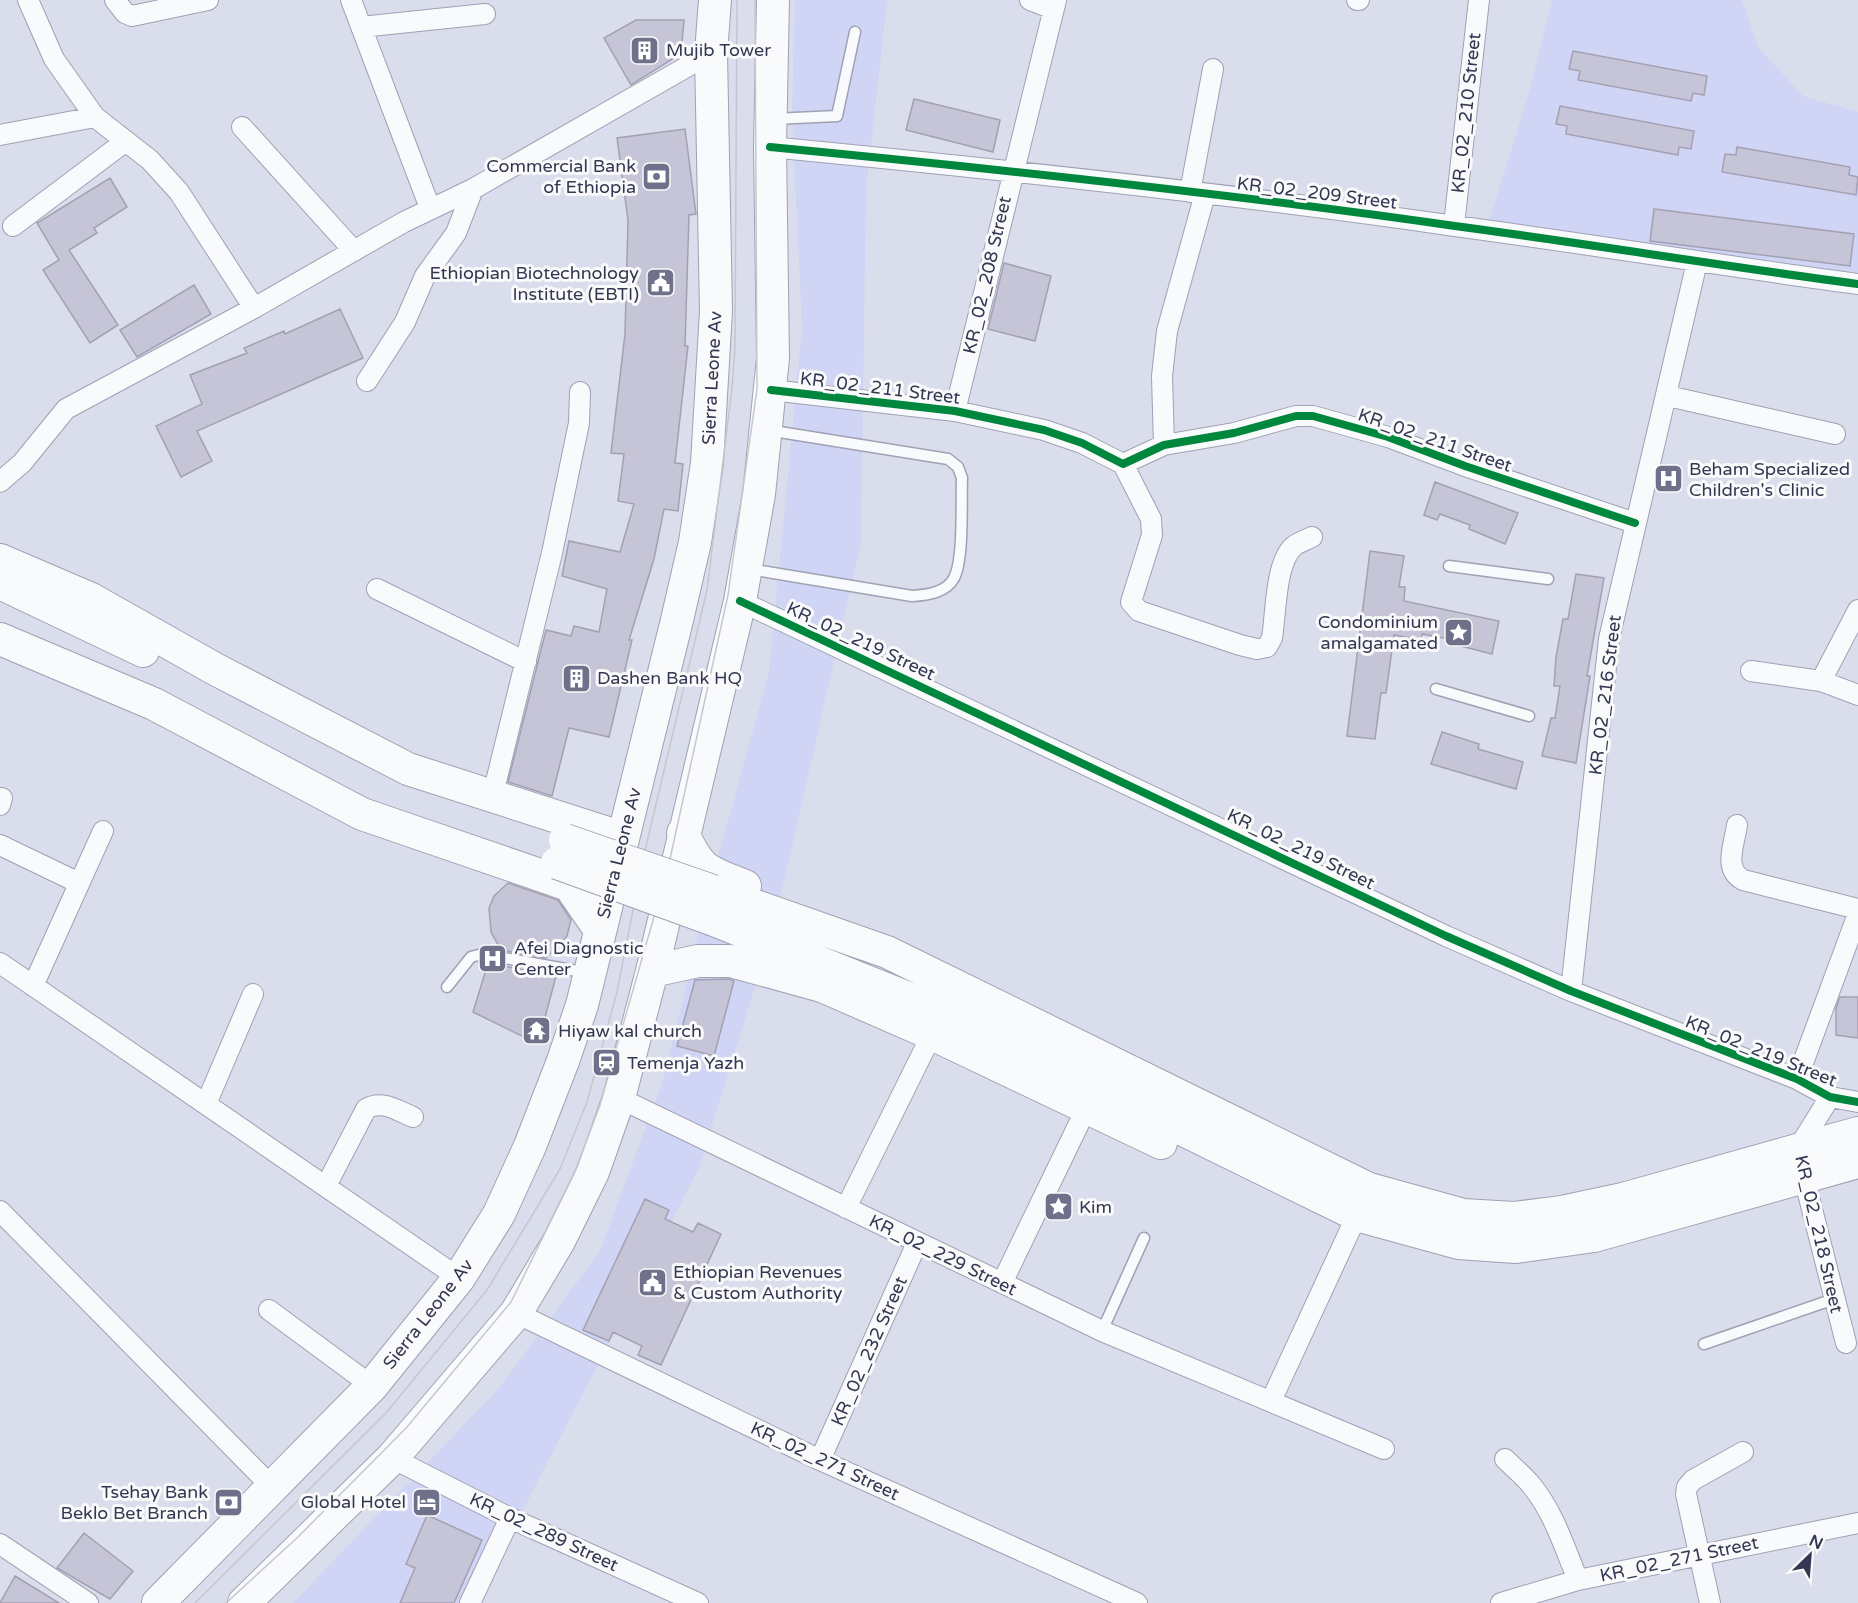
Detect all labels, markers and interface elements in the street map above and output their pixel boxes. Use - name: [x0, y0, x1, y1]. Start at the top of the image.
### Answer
- street label: KR_02_210 Street: [1447, 31, 1485, 194]
- building icon: Mujib Tower: [629, 34, 661, 66]
- place label: Mujib Tower: [666, 39, 771, 61]
- place label: Commercial Bank of Ethiopia: [486, 155, 636, 198]
- bank icon: Commercial Bank of Ethiopia: [641, 160, 673, 192]
- street label: KR_02_209 Street: [1236, 172, 1399, 214]
- street label: KR_02_208 Street: [958, 194, 1016, 356]
- place label: Ethiopian Biotechnology Institute (EBTI): [429, 262, 639, 305]
- public building icon: Ethiopian Biotechnology Institute (EBTI): [644, 267, 676, 299]
- street label: Sierra Leone Av: [698, 310, 727, 445]
- street label: KR_02_211 Street: [799, 367, 962, 409]
- street label: KR_02_211 Street: [1355, 403, 1515, 477]
- place label: Beham Specialized Children's Clinic: [1689, 458, 1850, 501]
- hospital icon: Beham Specialized Children's Clinic: [1652, 463, 1684, 495]
- street label: KR_02_219 Street: [783, 597, 939, 685]
- place label: Condominium amalgamated: [1318, 611, 1438, 654]
- street label: KR_02_216 Street: [1584, 613, 1626, 776]
- place icon: Condominium amalgamated: [1443, 616, 1475, 648]
- building icon: Dashen Bank HQ: [560, 662, 592, 694]
- place label: Dashen Bank HQ: [597, 667, 742, 689]
- street label: Sierra Leone Av: [592, 785, 646, 921]
- street label: KR_02_219 Street: [1224, 804, 1378, 894]
- place label: Afei Diagnostic Center: [514, 937, 643, 980]
- hospital icon: Afei Diagnostic Center: [477, 942, 509, 974]
- street label: KR_02_219 Street: [1682, 1011, 1840, 1091]
- temple icon: Hiyaw kal church: [521, 1015, 553, 1047]
- place label: Hiyaw kal church: [558, 1020, 702, 1042]
- station icon: Temenja Yazh: [590, 1047, 622, 1079]
- place label: Temenja Yazh: [627, 1052, 744, 1074]
- street label: KR_02_218 Street: [1790, 1153, 1848, 1315]
- place icon: Kim: [1042, 1191, 1074, 1223]
- place label: Kim: [1079, 1196, 1112, 1218]
- street label: KR_02_229 Street: [866, 1210, 1020, 1300]
- street label: Sierra Leone Av: [378, 1254, 478, 1374]
- place label: Ethiopian Revenues & Custom Authority: [673, 1261, 843, 1304]
- public building icon: Ethiopian Revenues & Custom Authority: [636, 1266, 668, 1298]
- street label: KR_02_232 Street: [826, 1273, 912, 1429]
- street label: KR_02_271 Street: [747, 1417, 903, 1505]
- place label: Tsehay Bank Beklo Bet Branch: [61, 1481, 208, 1524]
- bank icon: Tsehay Bank Beklo Bet Branch: [213, 1486, 245, 1518]
- hotel icon: Global Hotel: [411, 1486, 443, 1518]
- street label: KR_02_289 Street: [466, 1488, 622, 1576]
- place label: Global Hotel: [301, 1491, 406, 1513]
- north arrow: [1780, 1525, 1840, 1585]
- street label: KR_02_271 Street: [1598, 1531, 1760, 1587]
- text: N: [1806, 1531, 1826, 1554]

